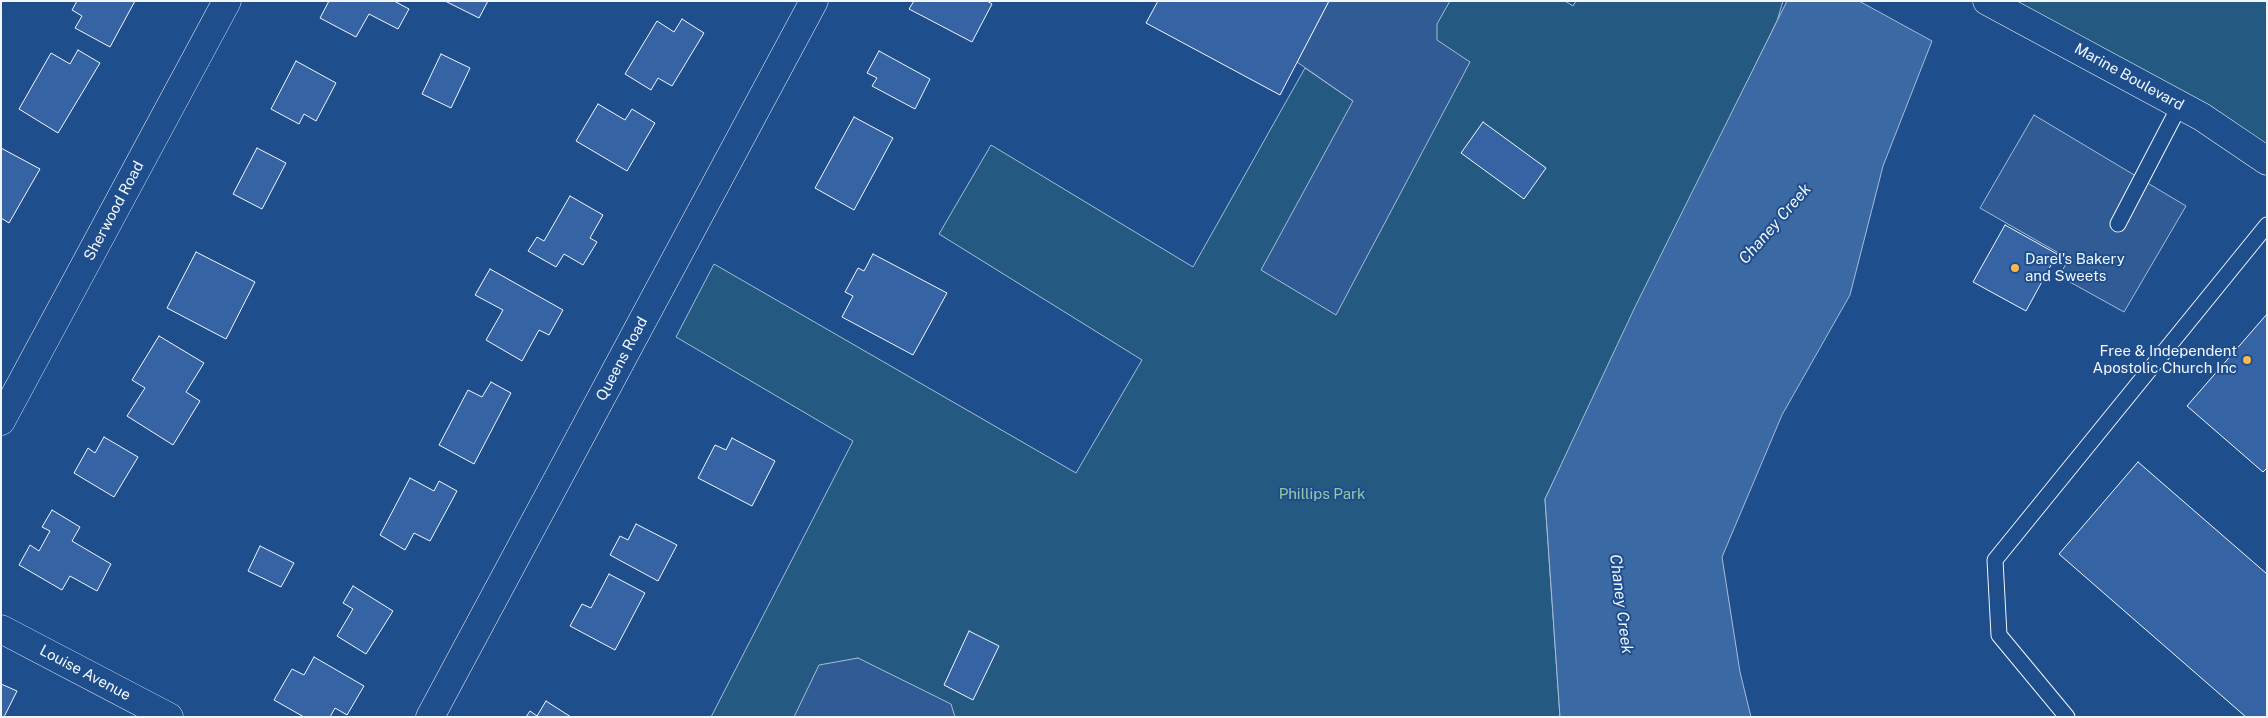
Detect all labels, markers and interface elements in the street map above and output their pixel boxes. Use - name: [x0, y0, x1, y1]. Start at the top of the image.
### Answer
- street label: Marine Boulevard: [2071, 39, 2187, 115]
- street label: Sherwood Road: [80, 158, 148, 264]
- water label: Chaney Creek: [1735, 180, 1815, 268]
- place label: Darel's Bakery and Sweets: [2025, 250, 2125, 285]
- marker: Darel's Bakery and Sweets: [2009, 262, 2021, 274]
- street label: Queens Road: [592, 314, 652, 404]
- place label: Free & Independent Apostolic Church Inc: [2093, 342, 2237, 377]
- marker: Free & Independent Apostolic Church Inc: [2241, 354, 2253, 366]
- park label: Phillips Park: [1279, 485, 1365, 503]
- water label: Chaney Creek: [1605, 553, 1637, 655]
- street label: Louise Avenue: [36, 641, 134, 705]

